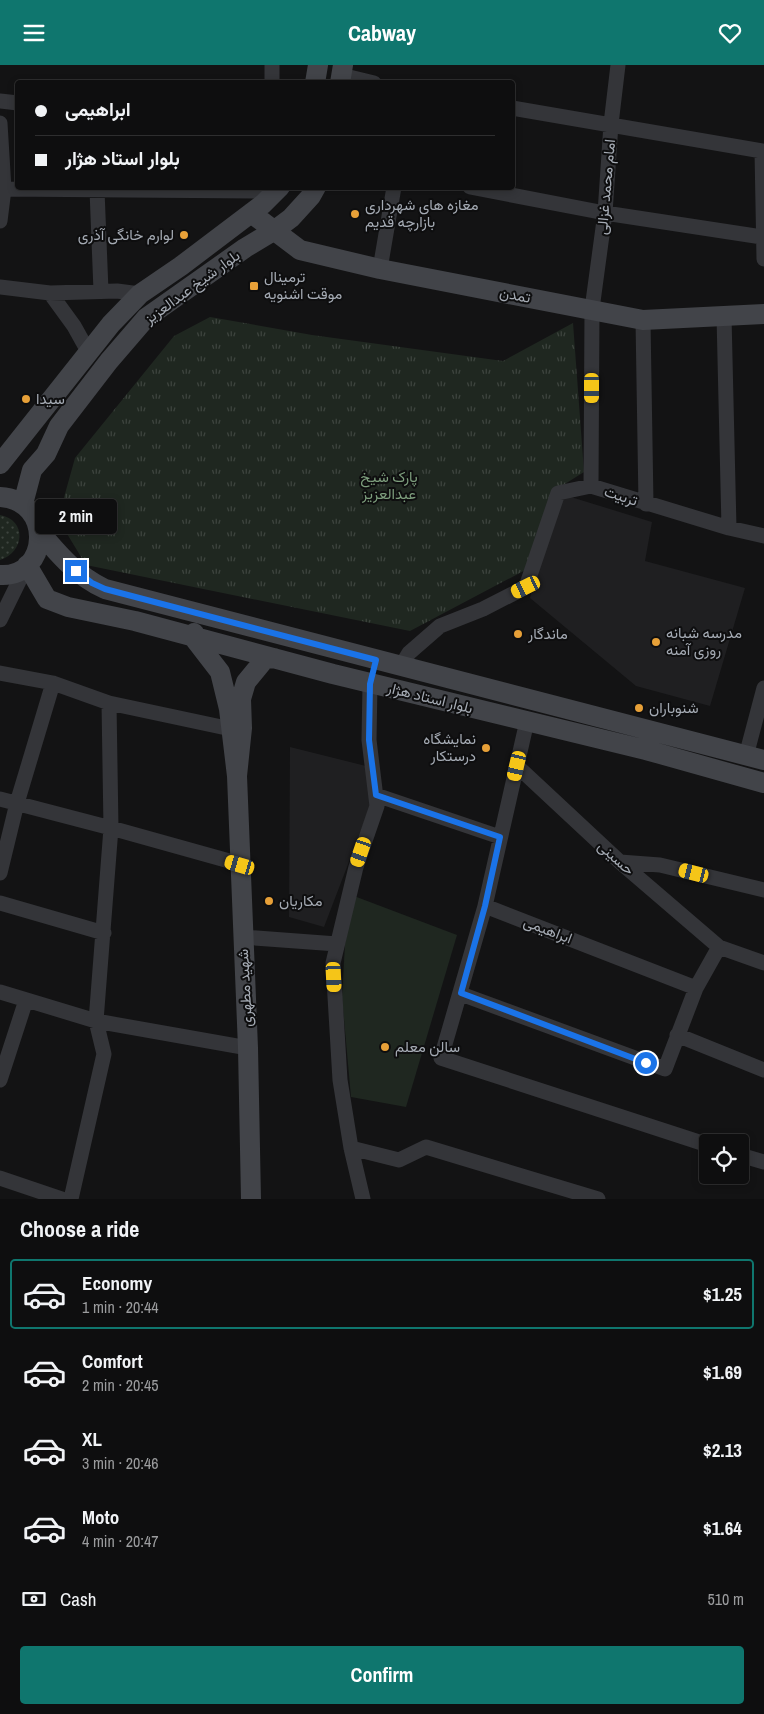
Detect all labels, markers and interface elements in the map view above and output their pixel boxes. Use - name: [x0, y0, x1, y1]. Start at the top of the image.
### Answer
- text: Cabway: [348, 18, 416, 48]
- icon: menu: [20, 19, 48, 47]
- icon: heart: [716, 19, 744, 47]
- text: ابراهیمی: [65, 96, 131, 122]
- street label: امام محمد غزالی: [591, 138, 620, 236]
- text: بلوار استاد هژار: [65, 145, 180, 171]
- place label: مغازه های شهرداری بازارچه قدیم: [365, 194, 479, 232]
- marker: مغازه های شهرداری بازارچه قدیم: [349, 208, 361, 220]
- place label: لوارم خانگی آذری: [78, 224, 174, 245]
- marker: لوارم خانگی آذری: [178, 229, 190, 241]
- street label: بلوار شیخ عبدالعزیز: [139, 245, 245, 330]
- place label: ترمینال موقت اشنویه: [264, 266, 342, 304]
- marker: ترمینال موقت اشنویه: [248, 280, 260, 292]
- street label: تمدن: [498, 281, 533, 308]
- car: [584, 373, 599, 403]
- place label: سیدا: [36, 388, 65, 409]
- marker: سیدا: [20, 393, 32, 405]
- park label: پارک شیخ عبدالعزیز: [360, 466, 418, 504]
- street label: تربیت: [602, 480, 641, 511]
- callout: 2 min: [35, 499, 117, 533]
- text: 2 min: [59, 505, 93, 527]
- route end: [65, 560, 87, 582]
- car: [509, 574, 542, 600]
- place label: مدرسه شبانه روزی آمنه: [666, 622, 742, 660]
- place label: ماندگار: [527, 623, 568, 644]
- marker: ماندگار: [512, 628, 524, 640]
- marker: مدرسه شبانه روزی آمنه: [650, 636, 662, 648]
- street label: بلوار استاد هژار: [384, 676, 475, 718]
- place label: شنوباران: [649, 697, 699, 718]
- marker: شنوباران: [633, 702, 645, 714]
- place label: نمایشگاه درستکار: [423, 728, 476, 766]
- marker: نمایشگاه درستکار: [480, 742, 492, 754]
- car: [506, 750, 527, 782]
- car: [349, 835, 372, 869]
- street label: حسینی: [593, 835, 639, 880]
- car: [223, 854, 256, 876]
- car: [677, 862, 710, 884]
- place label: مکاریان: [279, 890, 322, 911]
- marker: مکاریان: [263, 895, 275, 907]
- street label: ابراهیمی: [521, 911, 576, 948]
- street label: شهید مطهری: [232, 948, 257, 1028]
- car: [325, 962, 342, 992]
- place label: سالن معلم: [395, 1036, 460, 1057]
- marker: سالن معلم: [379, 1041, 391, 1053]
- route start: [635, 1052, 657, 1074]
- map controls: [699, 1134, 749, 1184]
- button: locate: [699, 1134, 749, 1184]
- text: Choose a ride: [20, 1214, 139, 1244]
- text: Economy: [82, 1270, 152, 1296]
- icon: car: [22, 1272, 67, 1317]
- text: $1.25: [703, 1281, 742, 1307]
- text: 1 min · 20:44: [82, 1296, 159, 1318]
- text: Comfort: [82, 1348, 143, 1374]
- icon: car: [22, 1350, 67, 1395]
- text: $1.69: [703, 1359, 742, 1385]
- text: 2 min · 20:45: [82, 1374, 159, 1396]
- text: XL: [82, 1426, 102, 1452]
- icon: car: [22, 1428, 67, 1473]
- text: $2.13: [703, 1437, 742, 1463]
- text: 3 min · 20:46: [82, 1452, 159, 1474]
- text: Moto: [82, 1504, 119, 1530]
- icon: car: [22, 1506, 67, 1551]
- text: $1.64: [703, 1515, 742, 1541]
- text: 4 min · 20:47: [82, 1530, 159, 1552]
- icon: cash: [20, 1585, 48, 1613]
- text: Cash: [60, 1586, 96, 1612]
- text: 510 m: [708, 1588, 744, 1610]
- button: Confirm: [20, 1646, 744, 1704]

